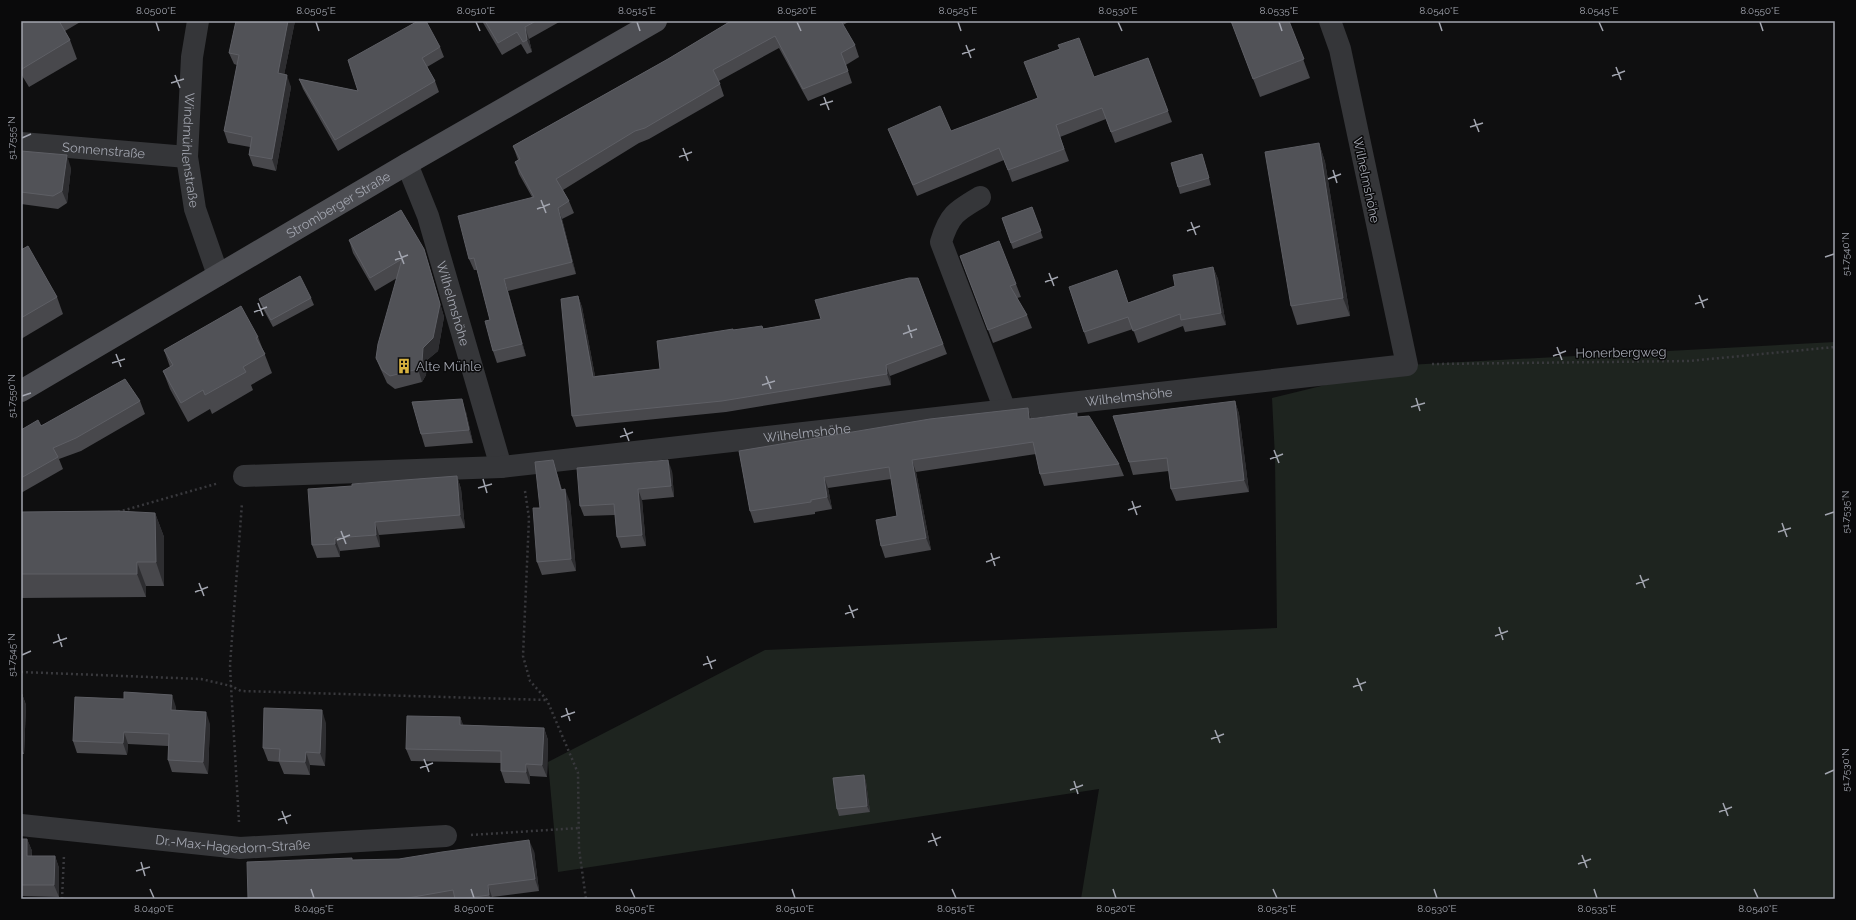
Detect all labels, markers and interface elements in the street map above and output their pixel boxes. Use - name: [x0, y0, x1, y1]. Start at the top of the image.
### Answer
- text: 8.0500°E: [136, 5, 176, 16]
- text: 8.0505°E: [296, 5, 336, 16]
- text: 8.0510°E: [457, 5, 495, 16]
- text: 8.0515°E: [618, 5, 656, 16]
- text: 8.0520°E: [777, 5, 817, 16]
- text: 8.0525°E: [939, 5, 977, 16]
- text: 8.0530°E: [1098, 5, 1138, 16]
- text: 8.0535°E: [1260, 5, 1298, 16]
- text: 8.0540°E: [1419, 5, 1459, 16]
- text: 8.0545°E: [1579, 5, 1619, 16]
- text: 8.0550°E: [1740, 5, 1780, 16]
- street label: Windmühlenstraße: [179, 92, 202, 209]
- text: 51.7555°N: [6, 116, 17, 160]
- street label: Wilhelmshöhe: [1350, 136, 1383, 225]
- street label: Sonnenstraße: [62, 140, 146, 161]
- street label: Stromberger Straße: [284, 168, 393, 241]
- text: 51.7540°N: [1840, 232, 1851, 276]
- street label: Wilhelmshöhe: [433, 259, 472, 348]
- street label: Honerbergweg: [1575, 344, 1667, 361]
- building icon: Alte Mühle: [395, 357, 413, 375]
- place label: Alte Mühle: [416, 359, 482, 374]
- text: 51.7550°N: [6, 374, 17, 418]
- street label: Wilhelmshöhe: [1085, 384, 1174, 409]
- street label: Wilhelmshöhe: [763, 421, 852, 445]
- text: 51.7535°N: [1840, 490, 1851, 534]
- text: 51.7545°N: [6, 633, 17, 677]
- text: 51.7530°N: [1840, 748, 1851, 792]
- street label: Dr.-Max-Hagedorn-Straße: [155, 832, 311, 856]
- text: 8.0490°E: [134, 903, 174, 914]
- text: 8.0495°E: [294, 903, 334, 914]
- text: 8.0500°E: [454, 903, 494, 914]
- text: 8.0505°E: [615, 903, 655, 914]
- text: 8.0510°E: [776, 903, 814, 914]
- text: 8.0515°E: [937, 903, 975, 914]
- text: 8.0520°E: [1096, 903, 1136, 914]
- text: 8.0525°E: [1258, 903, 1296, 914]
- text: 8.0530°E: [1417, 903, 1457, 914]
- text: 8.0535°E: [1578, 903, 1616, 914]
- text: 8.0540°E: [1738, 903, 1778, 914]

